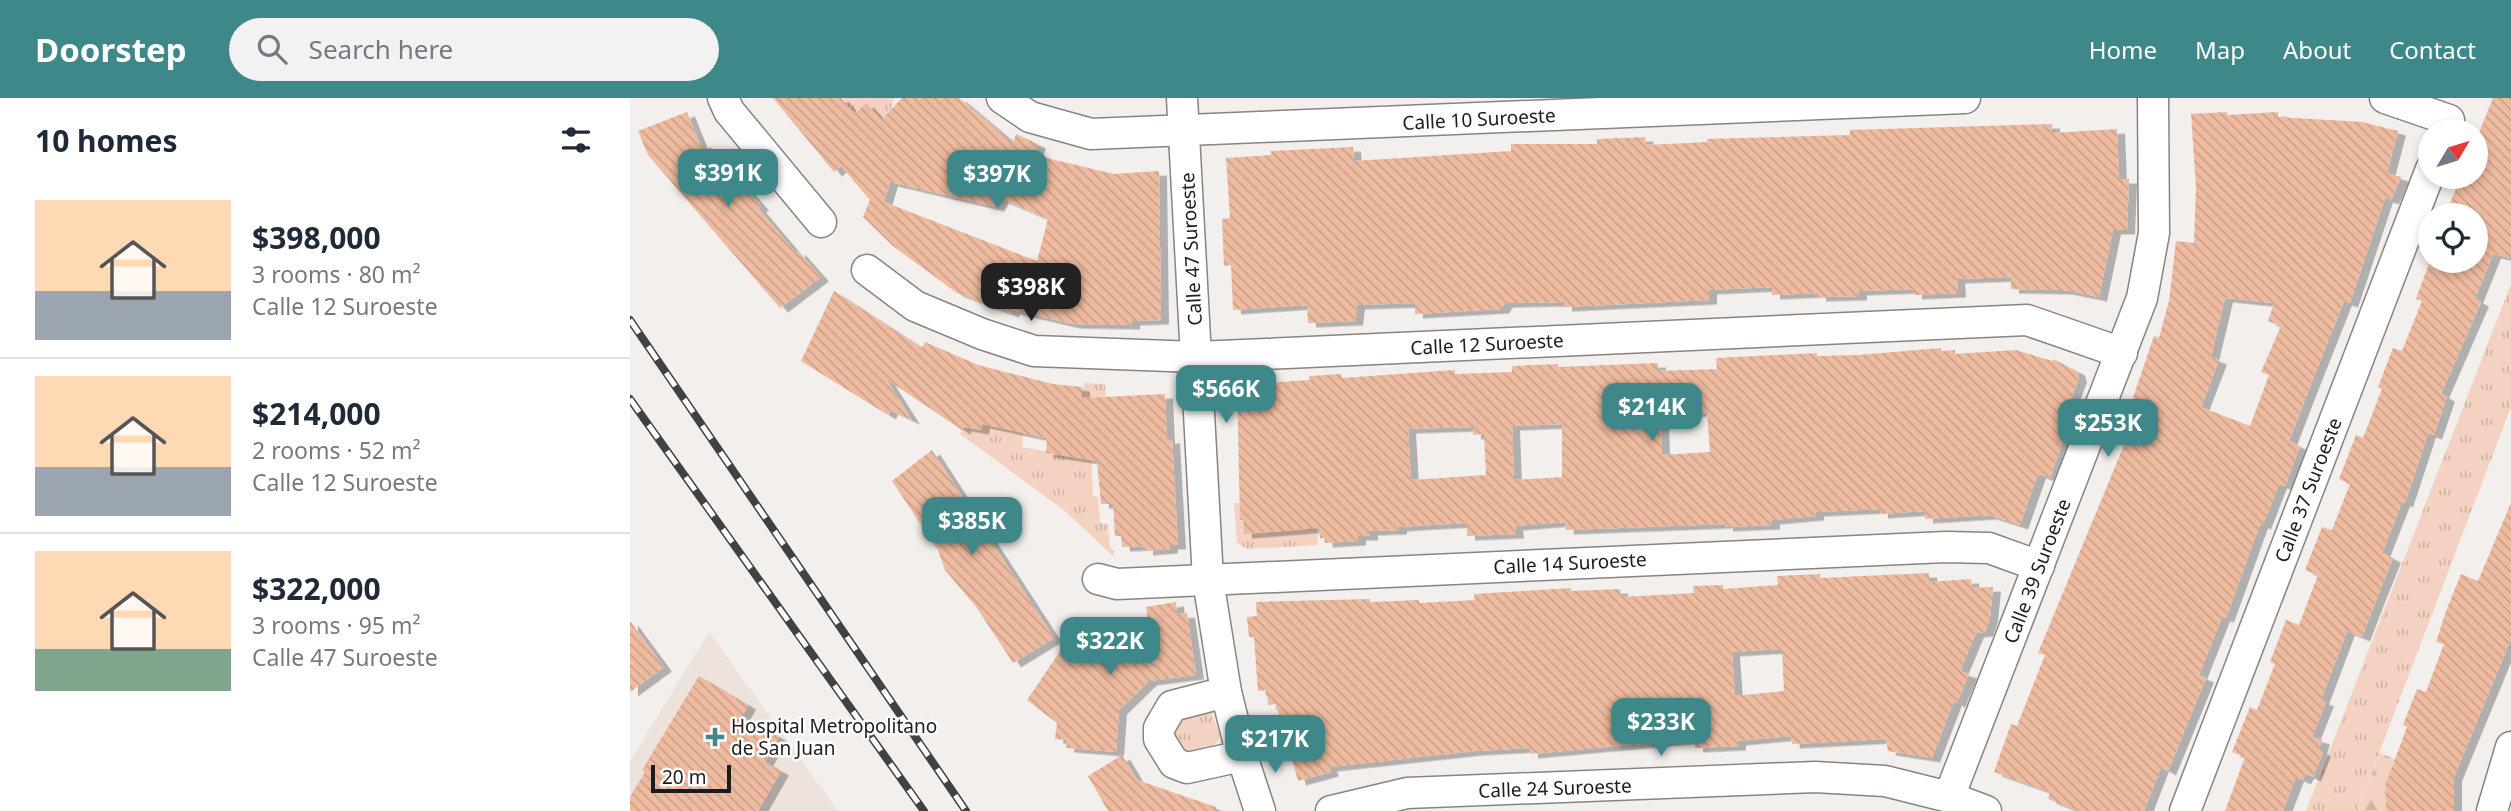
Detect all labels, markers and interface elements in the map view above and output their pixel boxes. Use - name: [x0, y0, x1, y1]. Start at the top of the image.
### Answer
- search box: [229, 18, 719, 81]
- text: Doorstep: [35, 27, 187, 72]
- icon: search: [253, 30, 291, 68]
- text: Search here: [309, 31, 453, 67]
- text: Home: [2089, 33, 2157, 66]
- text: Map: [2195, 33, 2245, 66]
- text: About: [2283, 33, 2351, 66]
- text: Contact: [2389, 33, 2476, 66]
- street label: Calle 10 Suroeste: [1402, 102, 1556, 136]
- north arrow: [2418, 119, 2488, 189]
- map controls: [2418, 119, 2488, 273]
- text: 10 homes: [35, 120, 178, 161]
- icon: filters: [557, 121, 595, 159]
- pin: $391K: [679, 150, 777, 209]
- pin: $397K: [948, 150, 1046, 210]
- text: $391K: [694, 156, 762, 188]
- text: $397K: [963, 157, 1031, 189]
- street label: Calle 47 Suroeste: [1174, 172, 1208, 326]
- button: locate: [2418, 203, 2488, 273]
- text: $398,000: [252, 217, 381, 258]
- icon: home: [91, 228, 175, 312]
- text: 3 rooms · 80 m²: [252, 258, 421, 290]
- pin: $398K: [982, 264, 1080, 323]
- text: $398K: [997, 270, 1065, 302]
- text: Calle 12 Suroeste: [252, 290, 438, 322]
- street label: Calle 12 Suroeste: [1410, 327, 1564, 361]
- pin: $566K: [1177, 366, 1275, 425]
- text: $566K: [1192, 372, 1260, 404]
- pin: $214K: [1603, 384, 1701, 443]
- text: $214K: [1618, 390, 1686, 422]
- text: $214,000: [252, 393, 381, 434]
- pin: $253K: [2059, 400, 2157, 459]
- icon: home: [91, 404, 175, 488]
- text: $253K: [2074, 406, 2142, 438]
- street label: Calle 37 Suroeste: [2268, 414, 2348, 566]
- text: 2 rooms · 52 m²: [252, 434, 421, 466]
- text: Calle 12 Suroeste: [252, 466, 438, 498]
- street label: Calle 39 Suroeste: [1997, 495, 2077, 647]
- pin: $385K: [923, 498, 1021, 557]
- text: $385K: [938, 504, 1006, 536]
- street label: Calle 14 Suroeste: [1493, 546, 1647, 580]
- text: $322,000: [252, 568, 381, 609]
- icon: home: [91, 579, 175, 663]
- text: 3 rooms · 95 m²: [252, 609, 421, 641]
- pin: $322K: [1061, 618, 1159, 677]
- text: $322K: [1076, 624, 1144, 656]
- text: Calle 47 Suroeste: [252, 641, 438, 673]
- pin: $233K: [1612, 698, 1710, 758]
- text: $233K: [1627, 705, 1695, 737]
- place label: Hospital Metropolitano de San Juan: [731, 713, 937, 761]
- pin: $217K: [1226, 716, 1324, 775]
- text: $217K: [1241, 722, 1309, 754]
- marker: Hospital Metropolitano de San Juan: [705, 727, 725, 747]
- scale bar: [651, 762, 732, 794]
- text: 20 m: [662, 764, 706, 790]
- street label: Calle 24 Suroeste: [1478, 772, 1632, 804]

